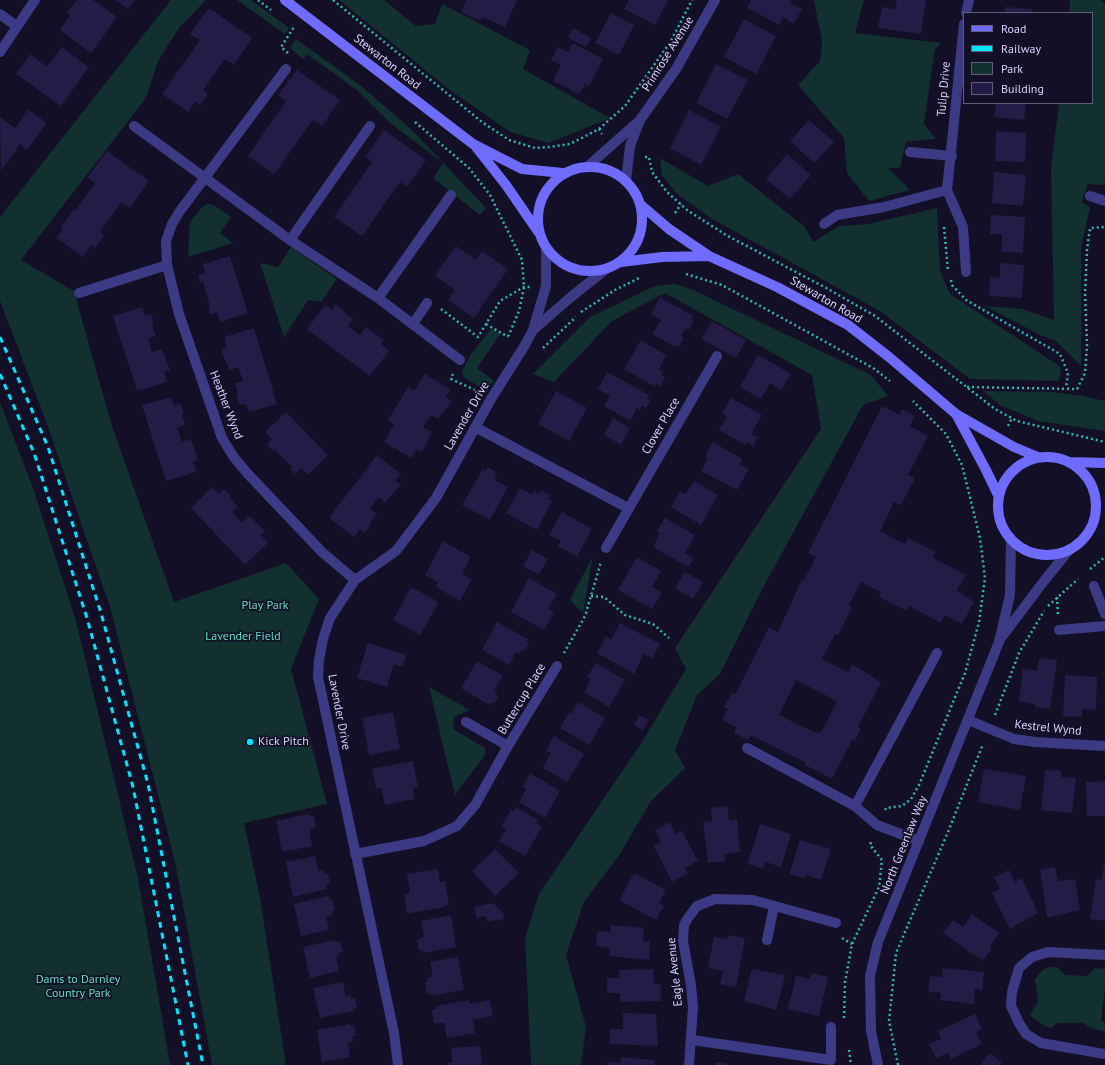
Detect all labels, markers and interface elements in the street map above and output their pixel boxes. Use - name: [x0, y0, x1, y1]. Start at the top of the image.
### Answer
- legend: [963, 12, 1093, 104]
- street label: Primrose Avenue: [639, 14, 697, 94]
- text: Road: [1001, 21, 1026, 36]
- street label: Stewarton Road: [351, 31, 423, 93]
- text: Railway: [1001, 41, 1041, 56]
- street label: Tulip Drive: [934, 61, 954, 117]
- text: Park: [1001, 61, 1023, 76]
- text: Building: [1001, 81, 1044, 96]
- street label: Stewarton Road: [787, 274, 865, 326]
- street label: Heather Wynd: [206, 369, 246, 441]
- street label: Lavender Drive: [442, 379, 492, 453]
- street label: Clover Place: [639, 395, 683, 457]
- park label: Play Park: [241, 599, 289, 613]
- park label: Lavender Field: [205, 630, 281, 644]
- street label: Buttercup Place: [495, 661, 549, 737]
- street label: Lavender Drive: [325, 673, 353, 751]
- street label: Kestrel Wynd: [1014, 717, 1082, 739]
- place label: Kick Pitch: [258, 735, 309, 749]
- marker: Kick Pitch: [245, 737, 255, 747]
- street label: North Greenlaw Way: [878, 793, 930, 897]
- street label: Eagle Avenue: [664, 937, 686, 1007]
- park label: Dams to Darnley Country Park: [36, 973, 120, 1001]

